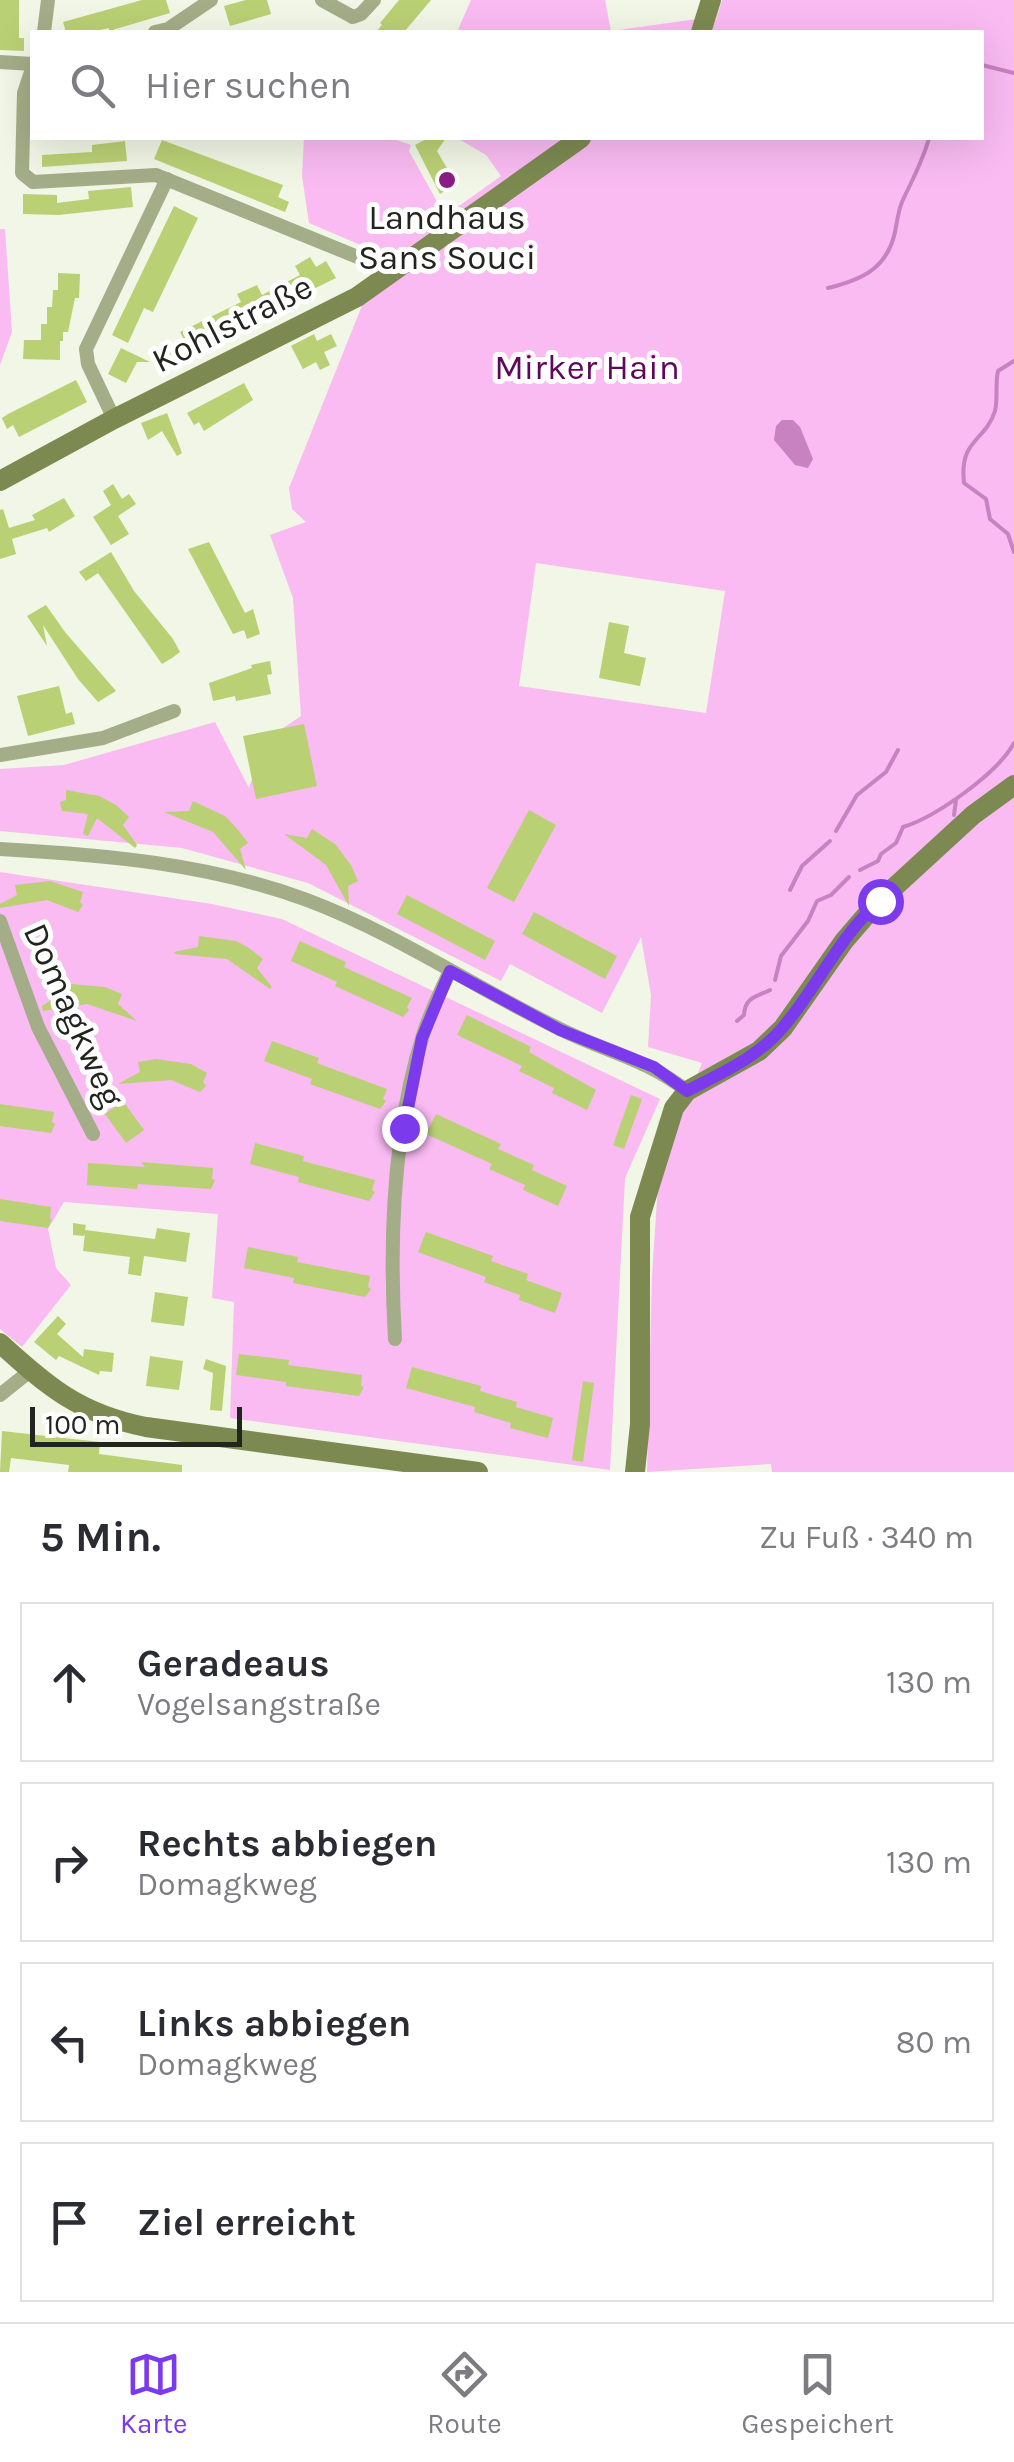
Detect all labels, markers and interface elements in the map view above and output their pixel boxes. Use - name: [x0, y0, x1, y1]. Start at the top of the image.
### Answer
- search box: [30, 30, 984, 140]
- icon: search: [65, 58, 120, 113]
- text: Hier suchen: [145, 63, 352, 108]
- marker: Landhaus Sans Souci: [436, 169, 458, 191]
- place label: Landhaus Sans Souci: [358, 197, 536, 278]
- street label: Kohlstraße: [145, 266, 319, 381]
- park label: Mirker Hain: [494, 347, 680, 388]
- route start: [858, 879, 904, 925]
- street label: Domagkweg: [15, 917, 132, 1114]
- route end: [382, 1106, 428, 1152]
- scale bar: [30, 1402, 242, 1446]
- text: 100 m: [45, 1408, 120, 1441]
- text: 5 Min.: [40, 1512, 161, 1562]
- text: Zu Fuß · 340 m: [759, 1519, 974, 1556]
- text: Geradeaus: [137, 1641, 330, 1686]
- icon: ahead: [42, 1655, 97, 1710]
- text: 130 m: [886, 1664, 972, 1701]
- text: Vogelsangstraße: [137, 1686, 381, 1723]
- text: Rechts abbiegen: [137, 1821, 437, 1866]
- icon: right: [42, 1835, 97, 1890]
- text: 130 m: [886, 1844, 972, 1881]
- text: Domagkweg: [137, 1866, 317, 1903]
- text: Links abbiegen: [137, 2001, 411, 2046]
- icon: left: [42, 2015, 97, 2070]
- text: 80 m: [896, 2024, 972, 2061]
- text: Domagkweg: [137, 2046, 317, 2083]
- icon: arrive: [42, 2195, 97, 2250]
- text: Ziel erreicht: [137, 2200, 356, 2245]
- tab: Karte: [120, 2347, 187, 2440]
- tab: Route: [427, 2347, 502, 2440]
- tab: Gespeichert: [741, 2347, 894, 2440]

